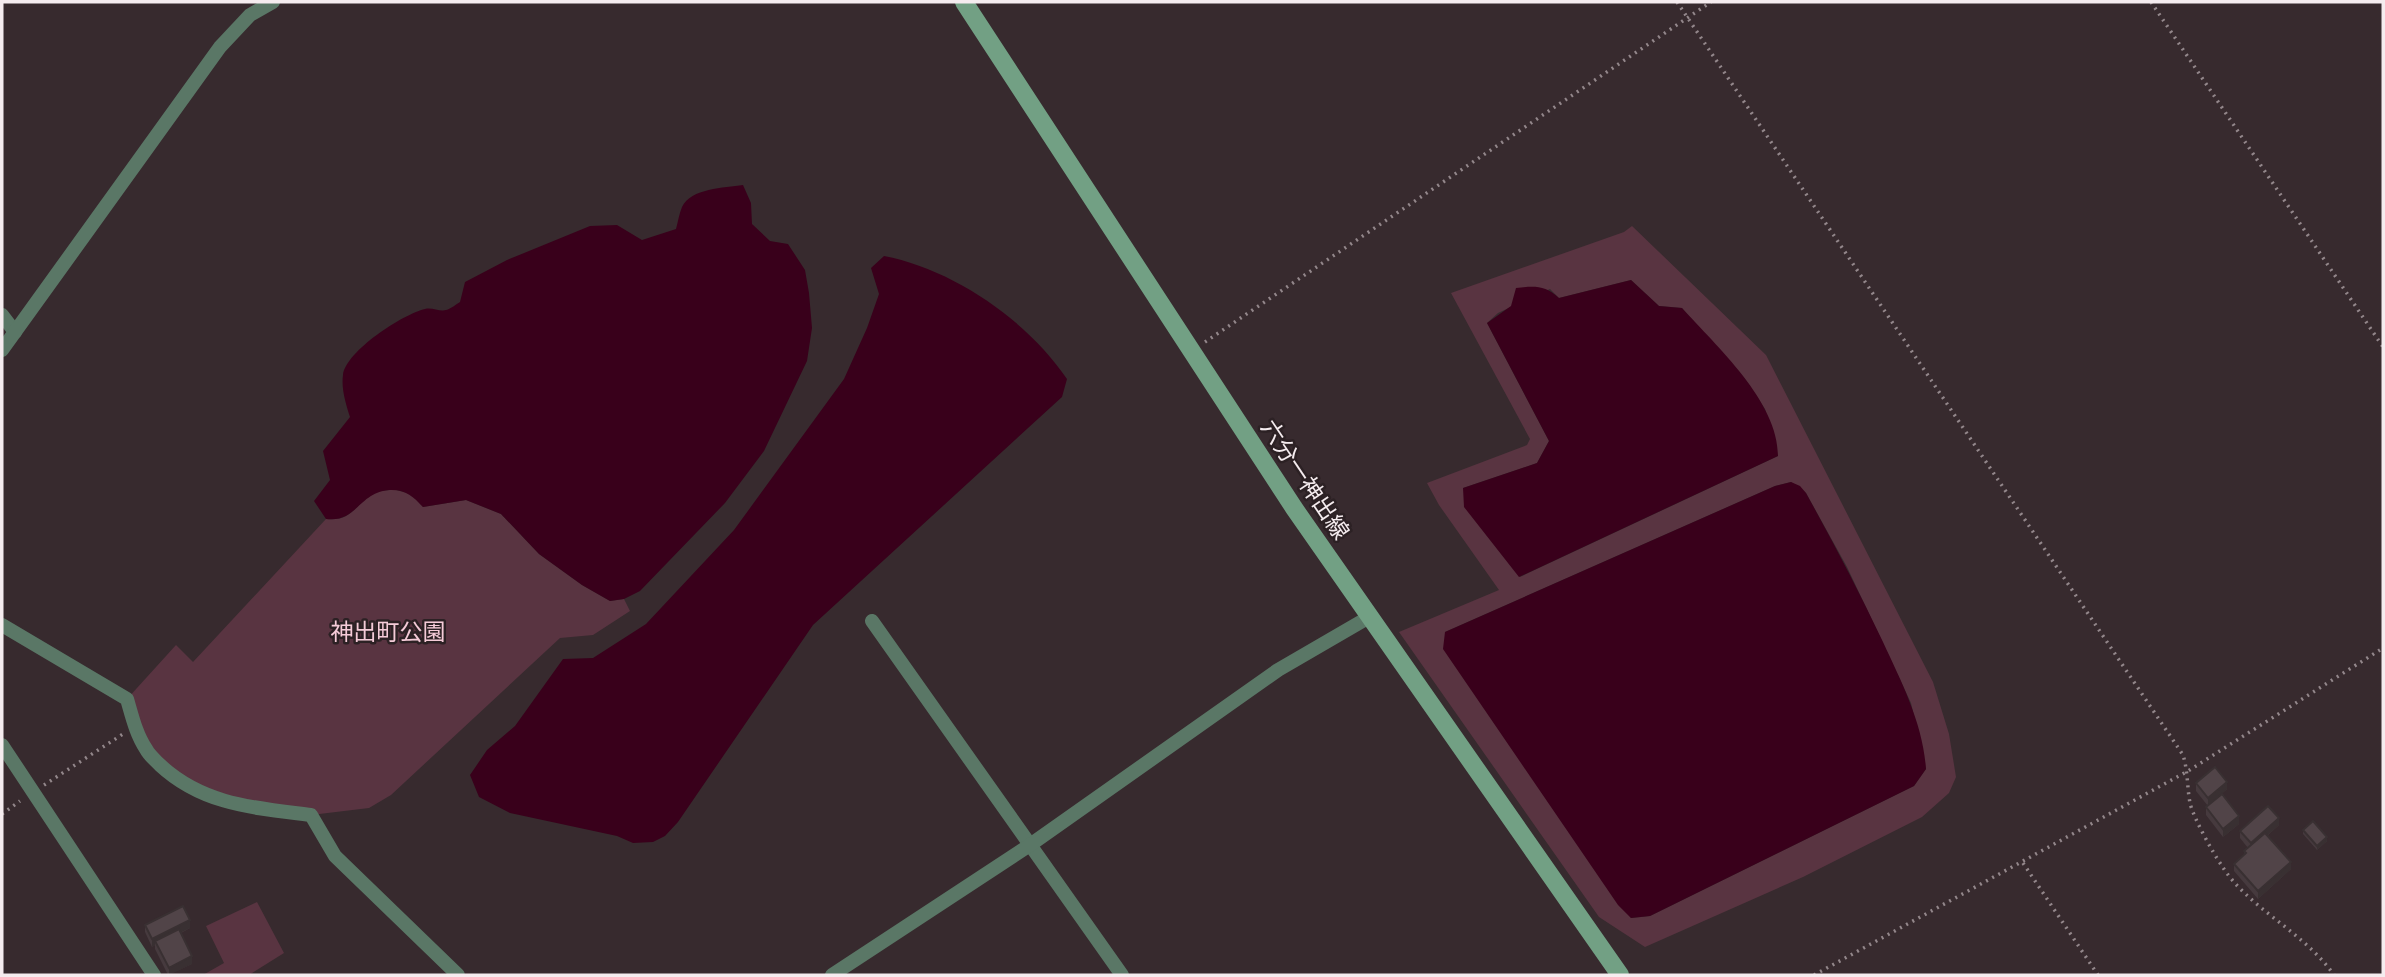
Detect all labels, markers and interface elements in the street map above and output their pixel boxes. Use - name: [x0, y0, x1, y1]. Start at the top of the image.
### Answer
- street label: 六分一神出線: [1255, 413, 1357, 545]
- park label: 神出町公園: [331, 616, 446, 646]

